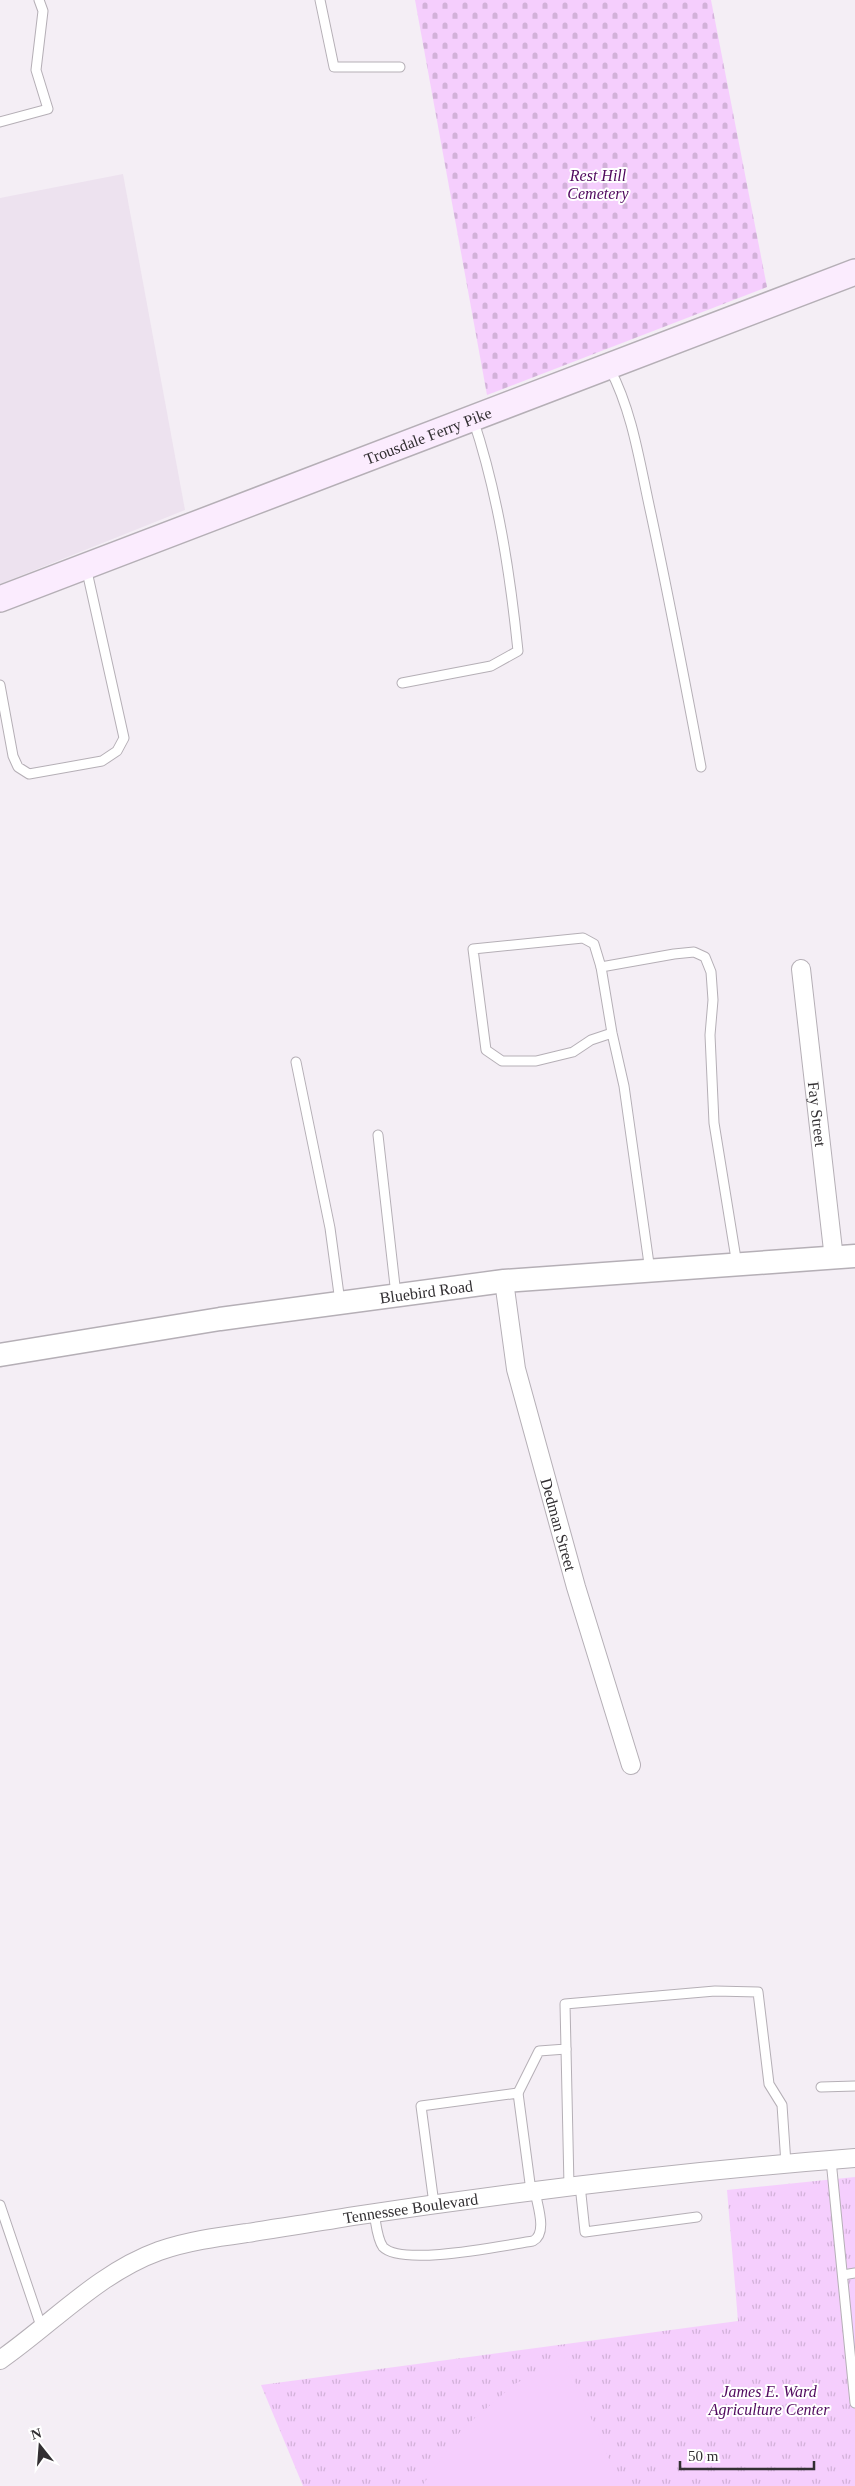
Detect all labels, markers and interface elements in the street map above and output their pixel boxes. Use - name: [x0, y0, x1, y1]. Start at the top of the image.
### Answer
- park label: Rest Hill Cemetery: [567, 167, 630, 203]
- street label: Trousdale Ferry Pike: [362, 403, 494, 467]
- street label: Fay Street: [805, 1081, 830, 1148]
- street label: Bluebird Road: [379, 1277, 474, 1306]
- street label: Dedman Street: [538, 1476, 580, 1573]
- street label: Tennessee Boulevard: [342, 2190, 479, 2226]
- park label: James E. Ward Agriculture Center: [708, 2383, 830, 2419]
- north arrow: [15, 2421, 65, 2471]
- text: N: [29, 2425, 43, 2443]
- scale bar: [680, 2438, 814, 2470]
- text: 50 m: [688, 2448, 719, 2464]

